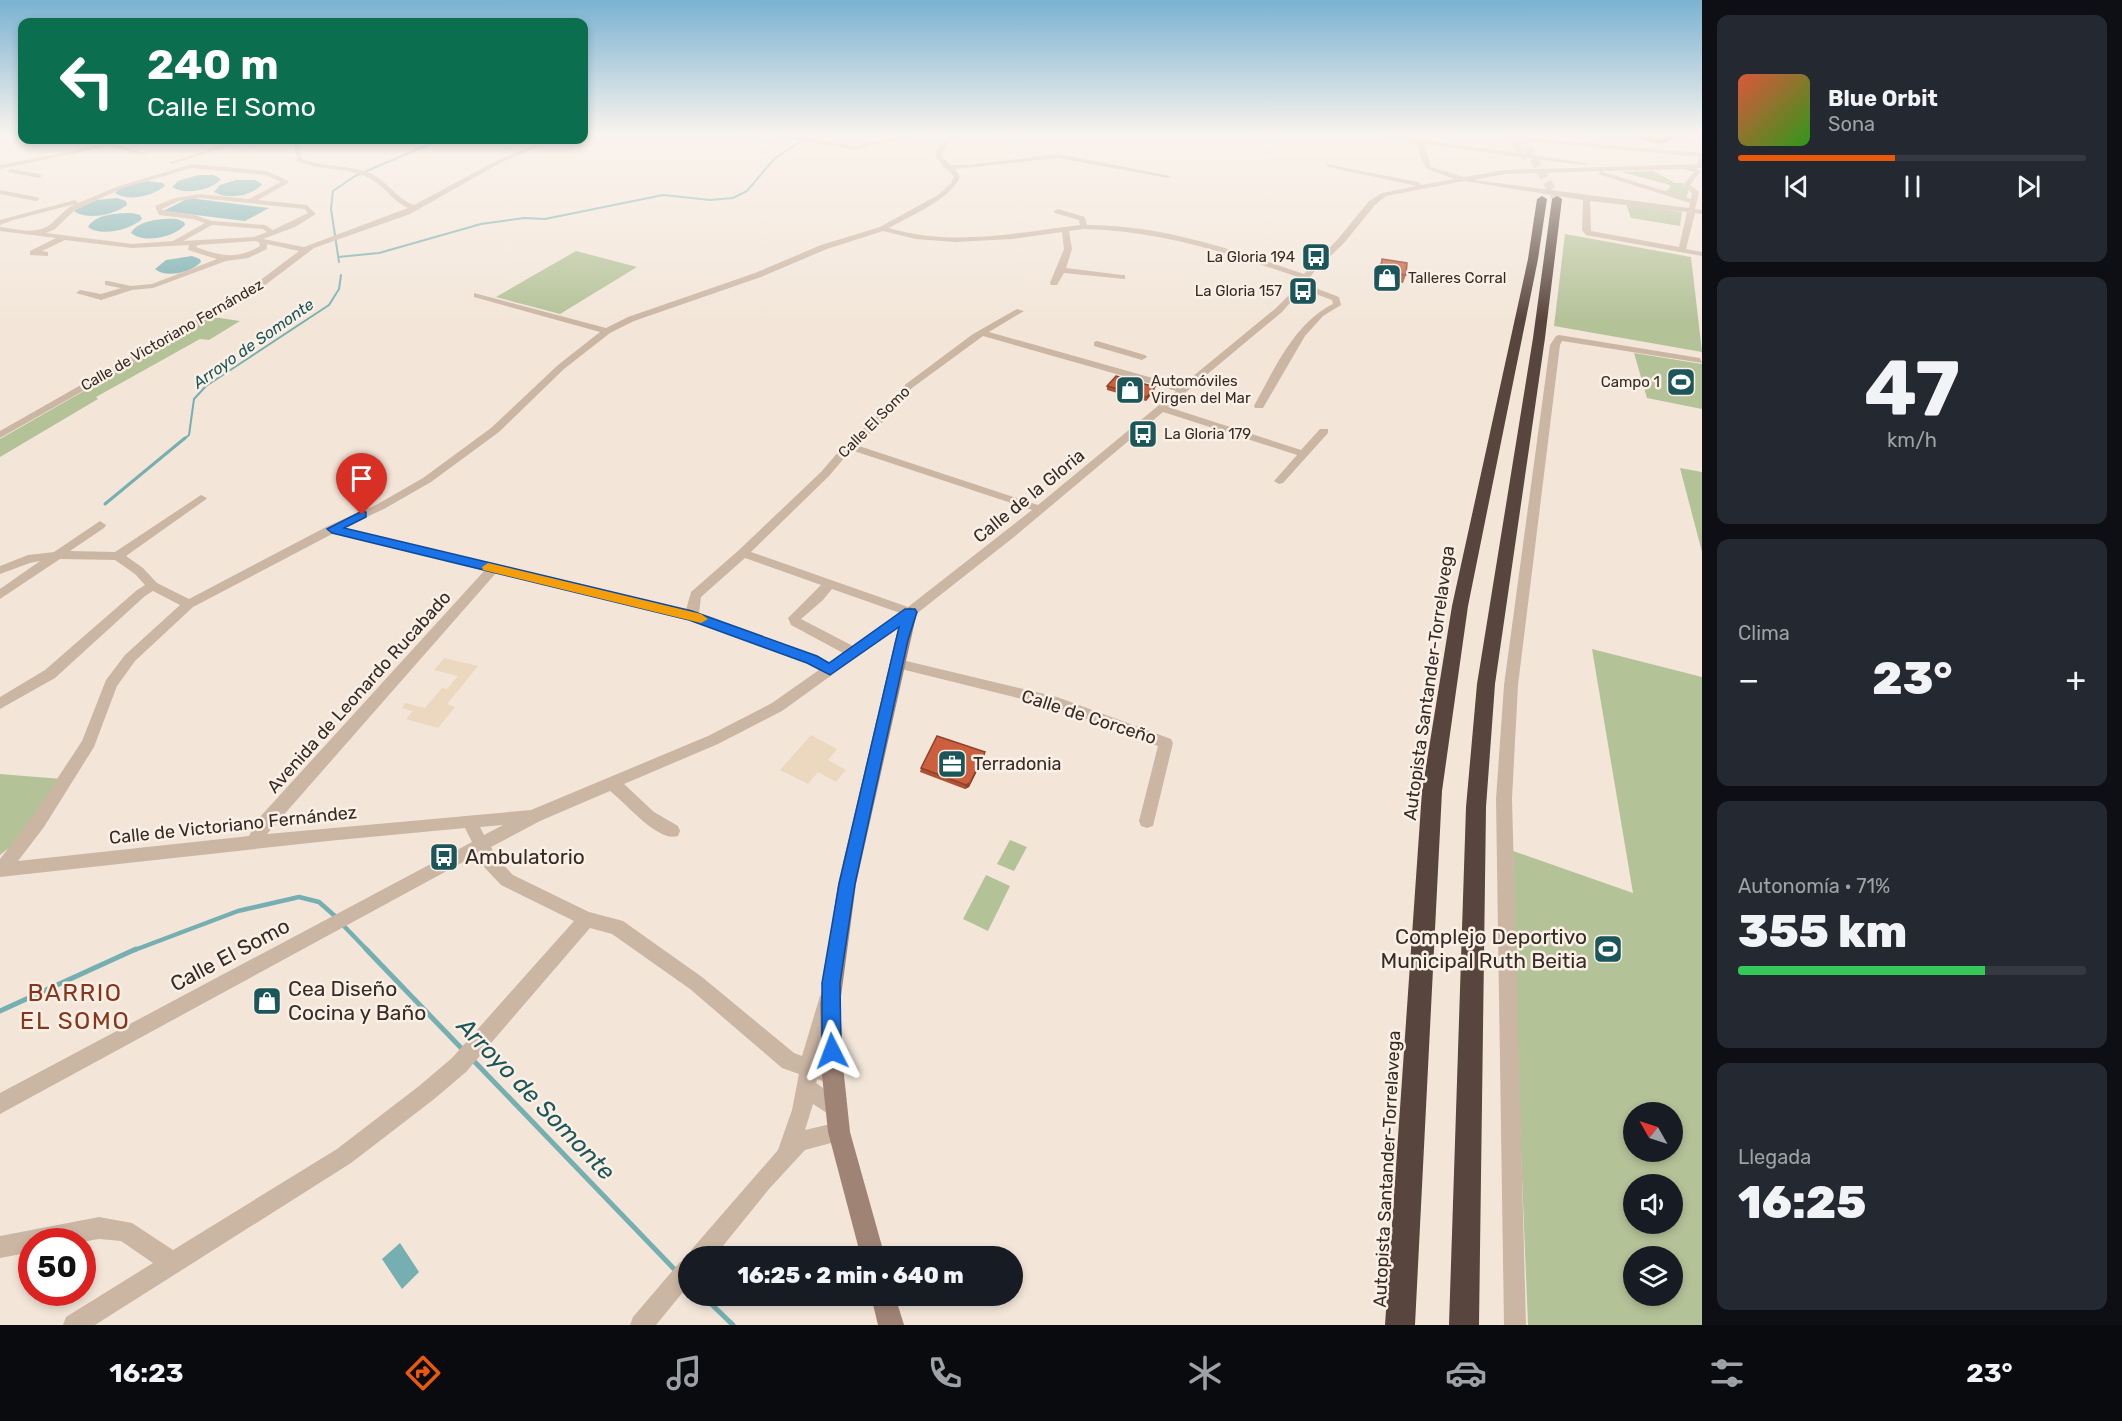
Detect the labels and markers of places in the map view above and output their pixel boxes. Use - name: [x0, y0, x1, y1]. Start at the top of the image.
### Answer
- bus stop icon: La Gloria 194: [1300, 241, 1332, 273]
- place label: La Gloria 194: [1206, 248, 1295, 266]
- shop icon: Talleres Corral: [1371, 262, 1403, 294]
- place label: Talleres Corral: [1408, 269, 1506, 287]
- bus stop icon: La Gloria 157: [1287, 275, 1319, 307]
- place label: La Gloria 157: [1195, 282, 1282, 300]
- sports icon: Campo 1: [1665, 366, 1697, 398]
- place label: Automóviles Virgen del Mar: [1151, 372, 1251, 407]
- place label: Campo 1: [1601, 373, 1660, 391]
- shop icon: Automóviles Virgen del Mar: [1114, 374, 1146, 406]
- bus stop icon: La Gloria 179: [1127, 418, 1159, 450]
- place label: La Gloria 179: [1164, 425, 1251, 443]
- pin: [336, 453, 387, 515]
- office icon: Terradonia: [936, 748, 968, 780]
- place label: Terradonia: [973, 753, 1062, 775]
- bus stop icon: Ambulatorio: [428, 841, 460, 873]
- place label: Ambulatorio: [465, 844, 585, 869]
- place label: Complejo Deportivo Municipal Ruth Beitia: [1381, 924, 1587, 973]
- sports icon: Complejo Deportivo Municipal Ruth Beitia: [1592, 933, 1624, 965]
- place label: Cea Diseño Cocina y Baño: [288, 976, 426, 1025]
- shop icon: Cea Diseño Cocina y Baño: [251, 985, 283, 1017]

